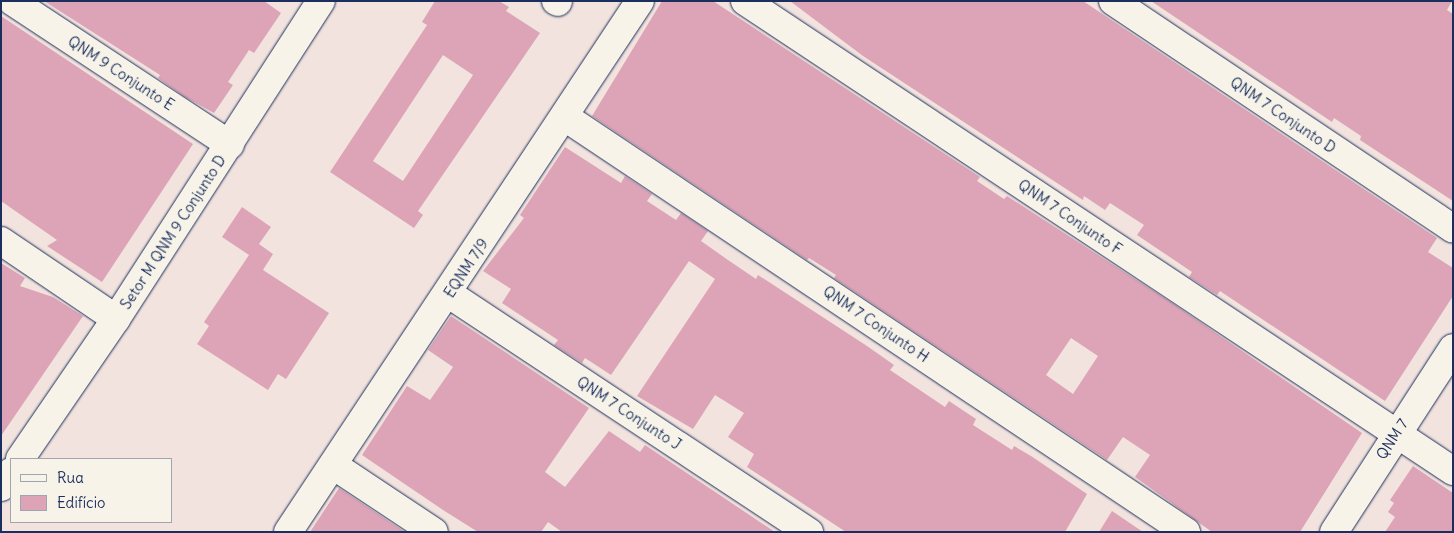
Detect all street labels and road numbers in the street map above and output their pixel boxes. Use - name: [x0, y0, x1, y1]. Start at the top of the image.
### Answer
- street label: QNM 9 Conjunto E: [65, 32, 177, 114]
- street label: QNM 7 Conjunto D: [1227, 73, 1339, 157]
- street label: Setor M QNM 9 Conjunto D: [116, 152, 230, 312]
- street label: QNM 7 Conjunto F: [1015, 176, 1125, 258]
- street label: EQNM 7/9: [440, 235, 492, 301]
- street label: QNM 7 Conjunto H: [820, 282, 932, 366]
- street label: QNM 7 Conjunto J: [573, 373, 685, 453]
- street label: QNM 7: [1372, 415, 1412, 463]

